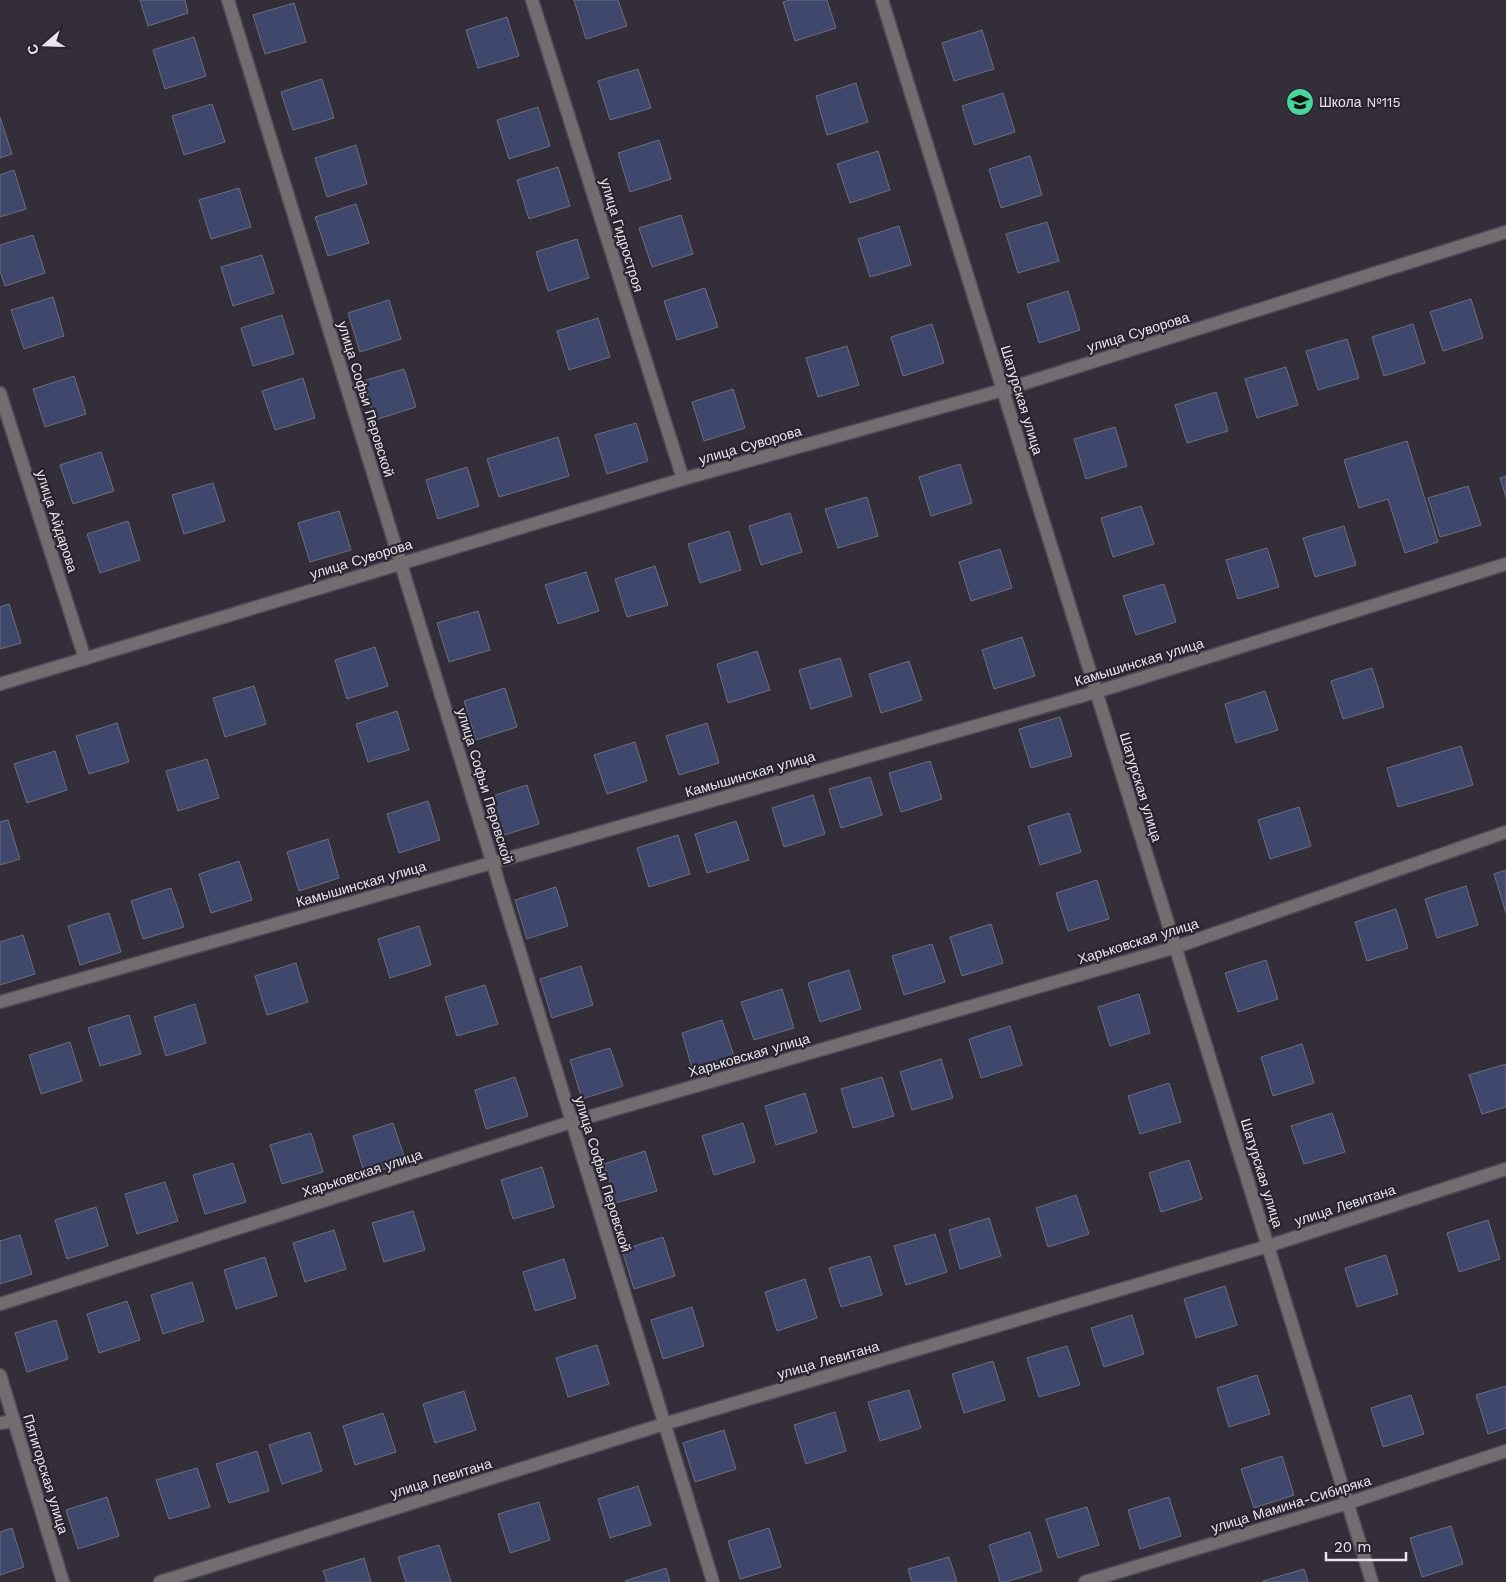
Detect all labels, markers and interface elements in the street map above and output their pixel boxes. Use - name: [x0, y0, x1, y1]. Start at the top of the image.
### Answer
- north arrow: [20, 20, 70, 70]
- text: С: [24, 42, 42, 57]
- school or university icon: Школа №115: [1285, 87, 1315, 117]
- place label: Школа №115: [1319, 94, 1401, 110]
- street label: улица Гидростроя: [597, 176, 647, 294]
- street label: улица Суворова: [1085, 309, 1191, 355]
- street label: улица Софьи Перовской: [335, 319, 397, 479]
- street label: Шатурская улица: [998, 343, 1046, 457]
- street label: улица Суворова: [697, 423, 803, 467]
- street label: улица Айдарова: [33, 468, 81, 575]
- street label: улица Суворова: [308, 536, 414, 582]
- street label: Камышинская улица: [1072, 635, 1206, 689]
- street label: улица Софьи Перовской: [454, 706, 516, 866]
- street label: Шатурская улица: [1117, 730, 1165, 844]
- street label: Камышинская улица: [683, 748, 817, 800]
- street label: Камышинская улица: [294, 858, 428, 910]
- street label: Харьковская улица: [1076, 915, 1201, 967]
- street label: Харьковская улица: [686, 1030, 812, 1080]
- street label: улица Софьи Перовской: [572, 1094, 634, 1254]
- street label: Шатурская улица: [1238, 1116, 1286, 1230]
- street label: Харьковская улица: [300, 1146, 424, 1200]
- street label: улица Левитана: [1293, 1181, 1398, 1229]
- street label: улица Левитана: [775, 1338, 881, 1382]
- street label: Пятигорская улица: [20, 1412, 72, 1536]
- street label: улица Левитана: [388, 1455, 494, 1501]
- street label: улица Мамина-Сибиряка: [1209, 1472, 1373, 1536]
- scale bar: [1326, 1530, 1406, 1562]
- text: 20 m: [1334, 1538, 1372, 1556]

